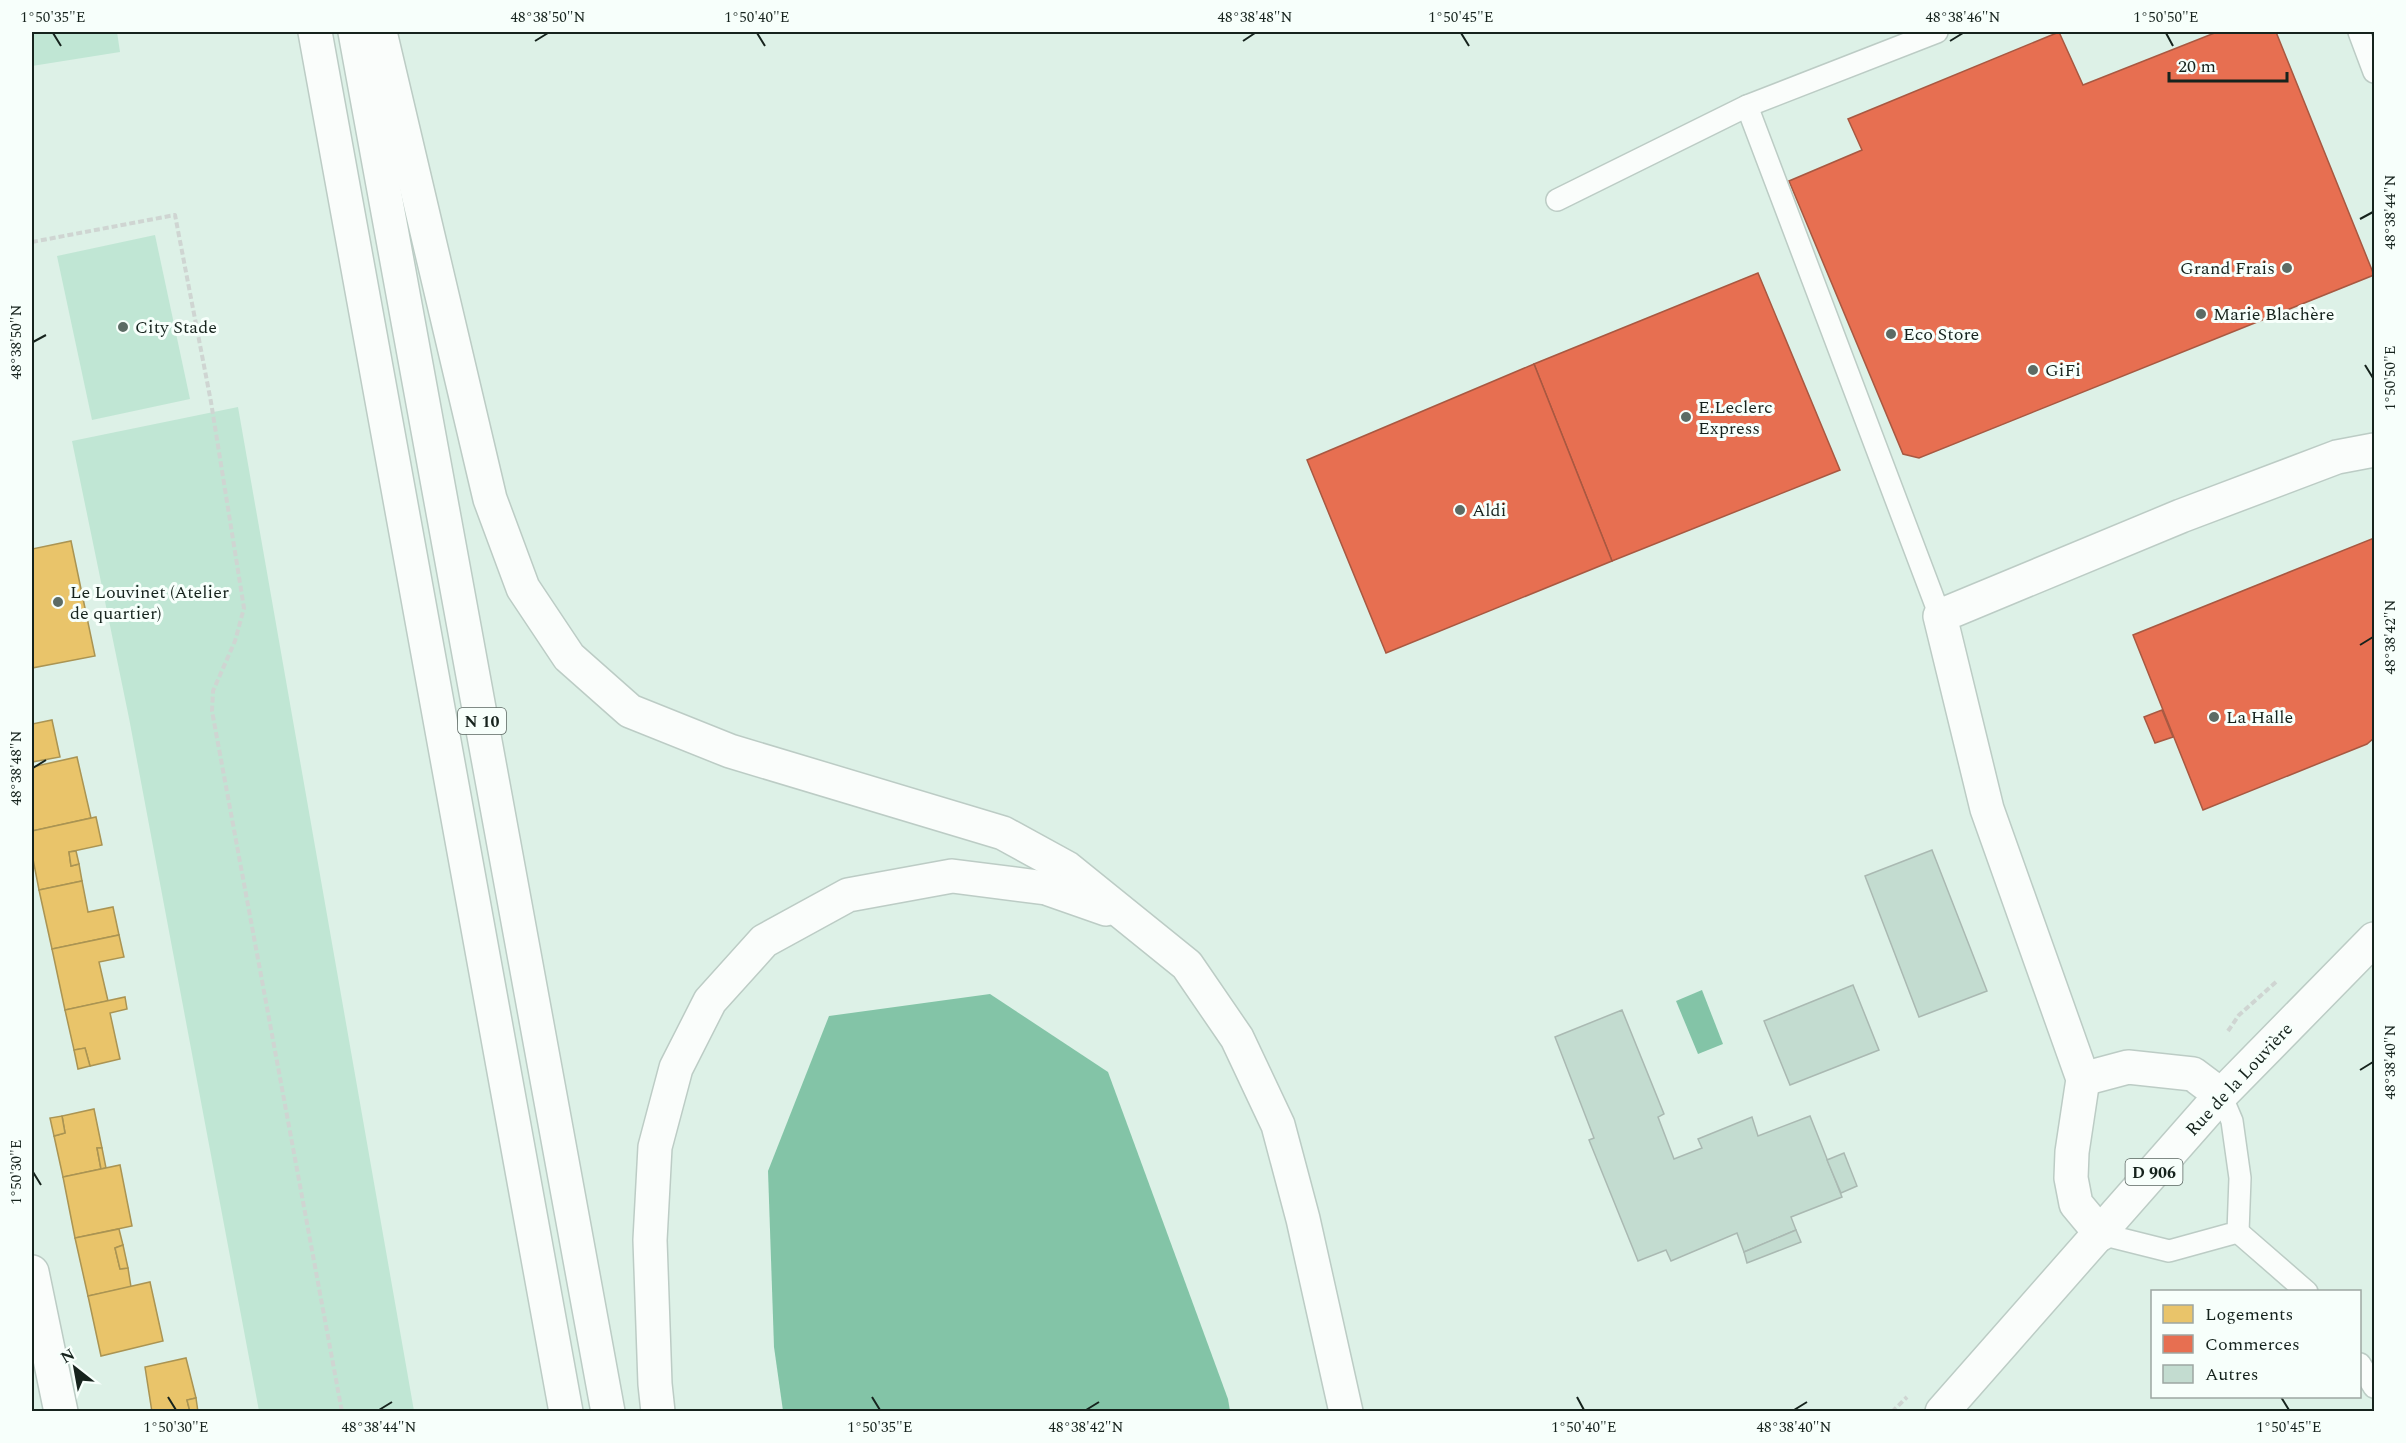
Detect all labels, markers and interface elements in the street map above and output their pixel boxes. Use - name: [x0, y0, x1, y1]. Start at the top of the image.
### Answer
- text: 1°50'35"E: [20, 6, 86, 29]
- text: 48°38'50"N: [511, 6, 586, 29]
- text: 1°50'40"E: [724, 6, 790, 29]
- text: 48°38'48"N: [1218, 6, 1293, 29]
- text: 1°50'45"E: [1428, 6, 1494, 29]
- text: 48°38'46"N: [1926, 6, 2001, 29]
- text: 1°50'50"E: [2133, 6, 2199, 29]
- scale bar: [2169, 45, 2288, 83]
- text: 20 m: [2178, 53, 2216, 80]
- text: 48°38'44"N: [2379, 174, 2402, 250]
- place label: Grand Frais: [2180, 255, 2275, 282]
- marker: Grand Frais: [2280, 261, 2294, 275]
- place label: Marie Blachère: [2213, 301, 2334, 328]
- text: 48°38'50"N: [5, 304, 28, 380]
- marker: Marie Blachère: [2194, 307, 2208, 321]
- place label: City Stade: [135, 314, 217, 341]
- marker: City Stade: [116, 320, 130, 334]
- place label: Eco Store: [1903, 321, 1979, 348]
- marker: Eco Store: [1884, 327, 1898, 341]
- text: 1°50'50"E: [2379, 345, 2402, 411]
- place label: GiFi: [2045, 357, 2081, 384]
- marker: GiFi: [2026, 363, 2040, 377]
- place label: E.Leclerc Express: [1698, 394, 1773, 442]
- marker: E.Leclerc Express: [1679, 410, 1693, 424]
- place label: Aldi: [1472, 497, 1506, 524]
- marker: Aldi: [1453, 503, 1467, 517]
- place label: Le Louvinet (Atelier de quartier): [70, 579, 229, 627]
- marker: Le Louvinet (Atelier de quartier): [51, 595, 65, 609]
- text: 48°38'42"N: [2379, 599, 2402, 675]
- place label: La Halle: [2226, 704, 2293, 731]
- road number: N 10: [458, 708, 506, 734]
- marker: La Halle: [2207, 710, 2221, 724]
- text: 48°38'48"N: [5, 730, 28, 806]
- street label: Rue de la Louvière: [2179, 1016, 2299, 1142]
- text: 48°38'40"N: [2379, 1024, 2402, 1100]
- text: 1°50'30"E: [5, 1139, 28, 1205]
- road number: D 906: [2126, 1159, 2182, 1185]
- legend: [2151, 1290, 2361, 1398]
- text: Logements: [2205, 1301, 2293, 1328]
- text: Commerces: [2205, 1331, 2300, 1358]
- north arrow: [45, 1338, 105, 1398]
- text: N: [56, 1342, 80, 1370]
- text: Autres: [2205, 1361, 2258, 1388]
- text: 1°50'30"E: [143, 1416, 209, 1439]
- text: 48°38'44"N: [342, 1416, 417, 1439]
- text: 1°50'35"E: [847, 1416, 913, 1439]
- text: 48°38'42"N: [1049, 1416, 1124, 1439]
- text: 1°50'40"E: [1551, 1416, 1617, 1439]
- text: 48°38'40"N: [1757, 1416, 1832, 1439]
- text: 1°50'45"E: [2256, 1416, 2322, 1439]

